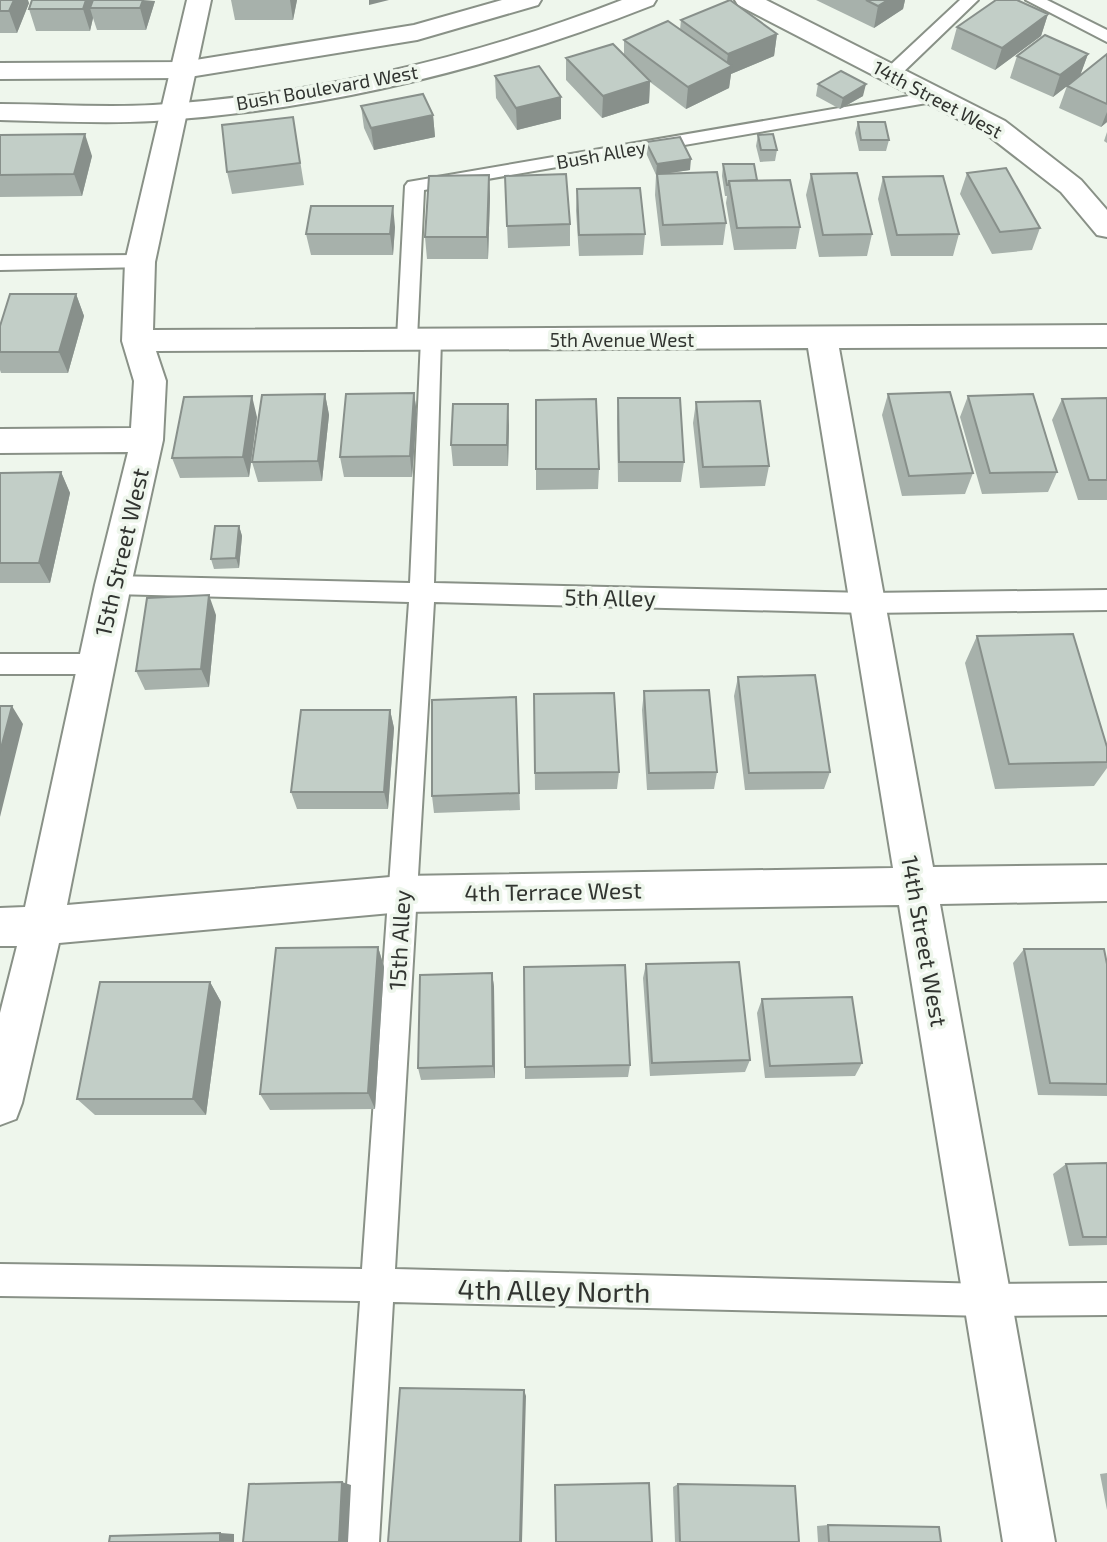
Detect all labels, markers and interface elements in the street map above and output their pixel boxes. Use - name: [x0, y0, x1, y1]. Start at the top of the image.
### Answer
- street label: 14th Street West: [869, 55, 1007, 143]
- street label: Bush Boulevard West: [234, 60, 420, 114]
- street label: Bush Alley: [554, 135, 648, 173]
- street label: 5th Avenue West: [550, 328, 694, 351]
- street label: 15th Street West: [88, 465, 154, 639]
- street label: 5th Alley: [564, 582, 656, 612]
- street label: 14th Street West: [896, 853, 954, 1029]
- street label: 4th Terrace West: [464, 875, 642, 907]
- street label: 15th Alley: [382, 889, 416, 991]
- street label: 4th Alley North: [457, 1271, 651, 1309]

